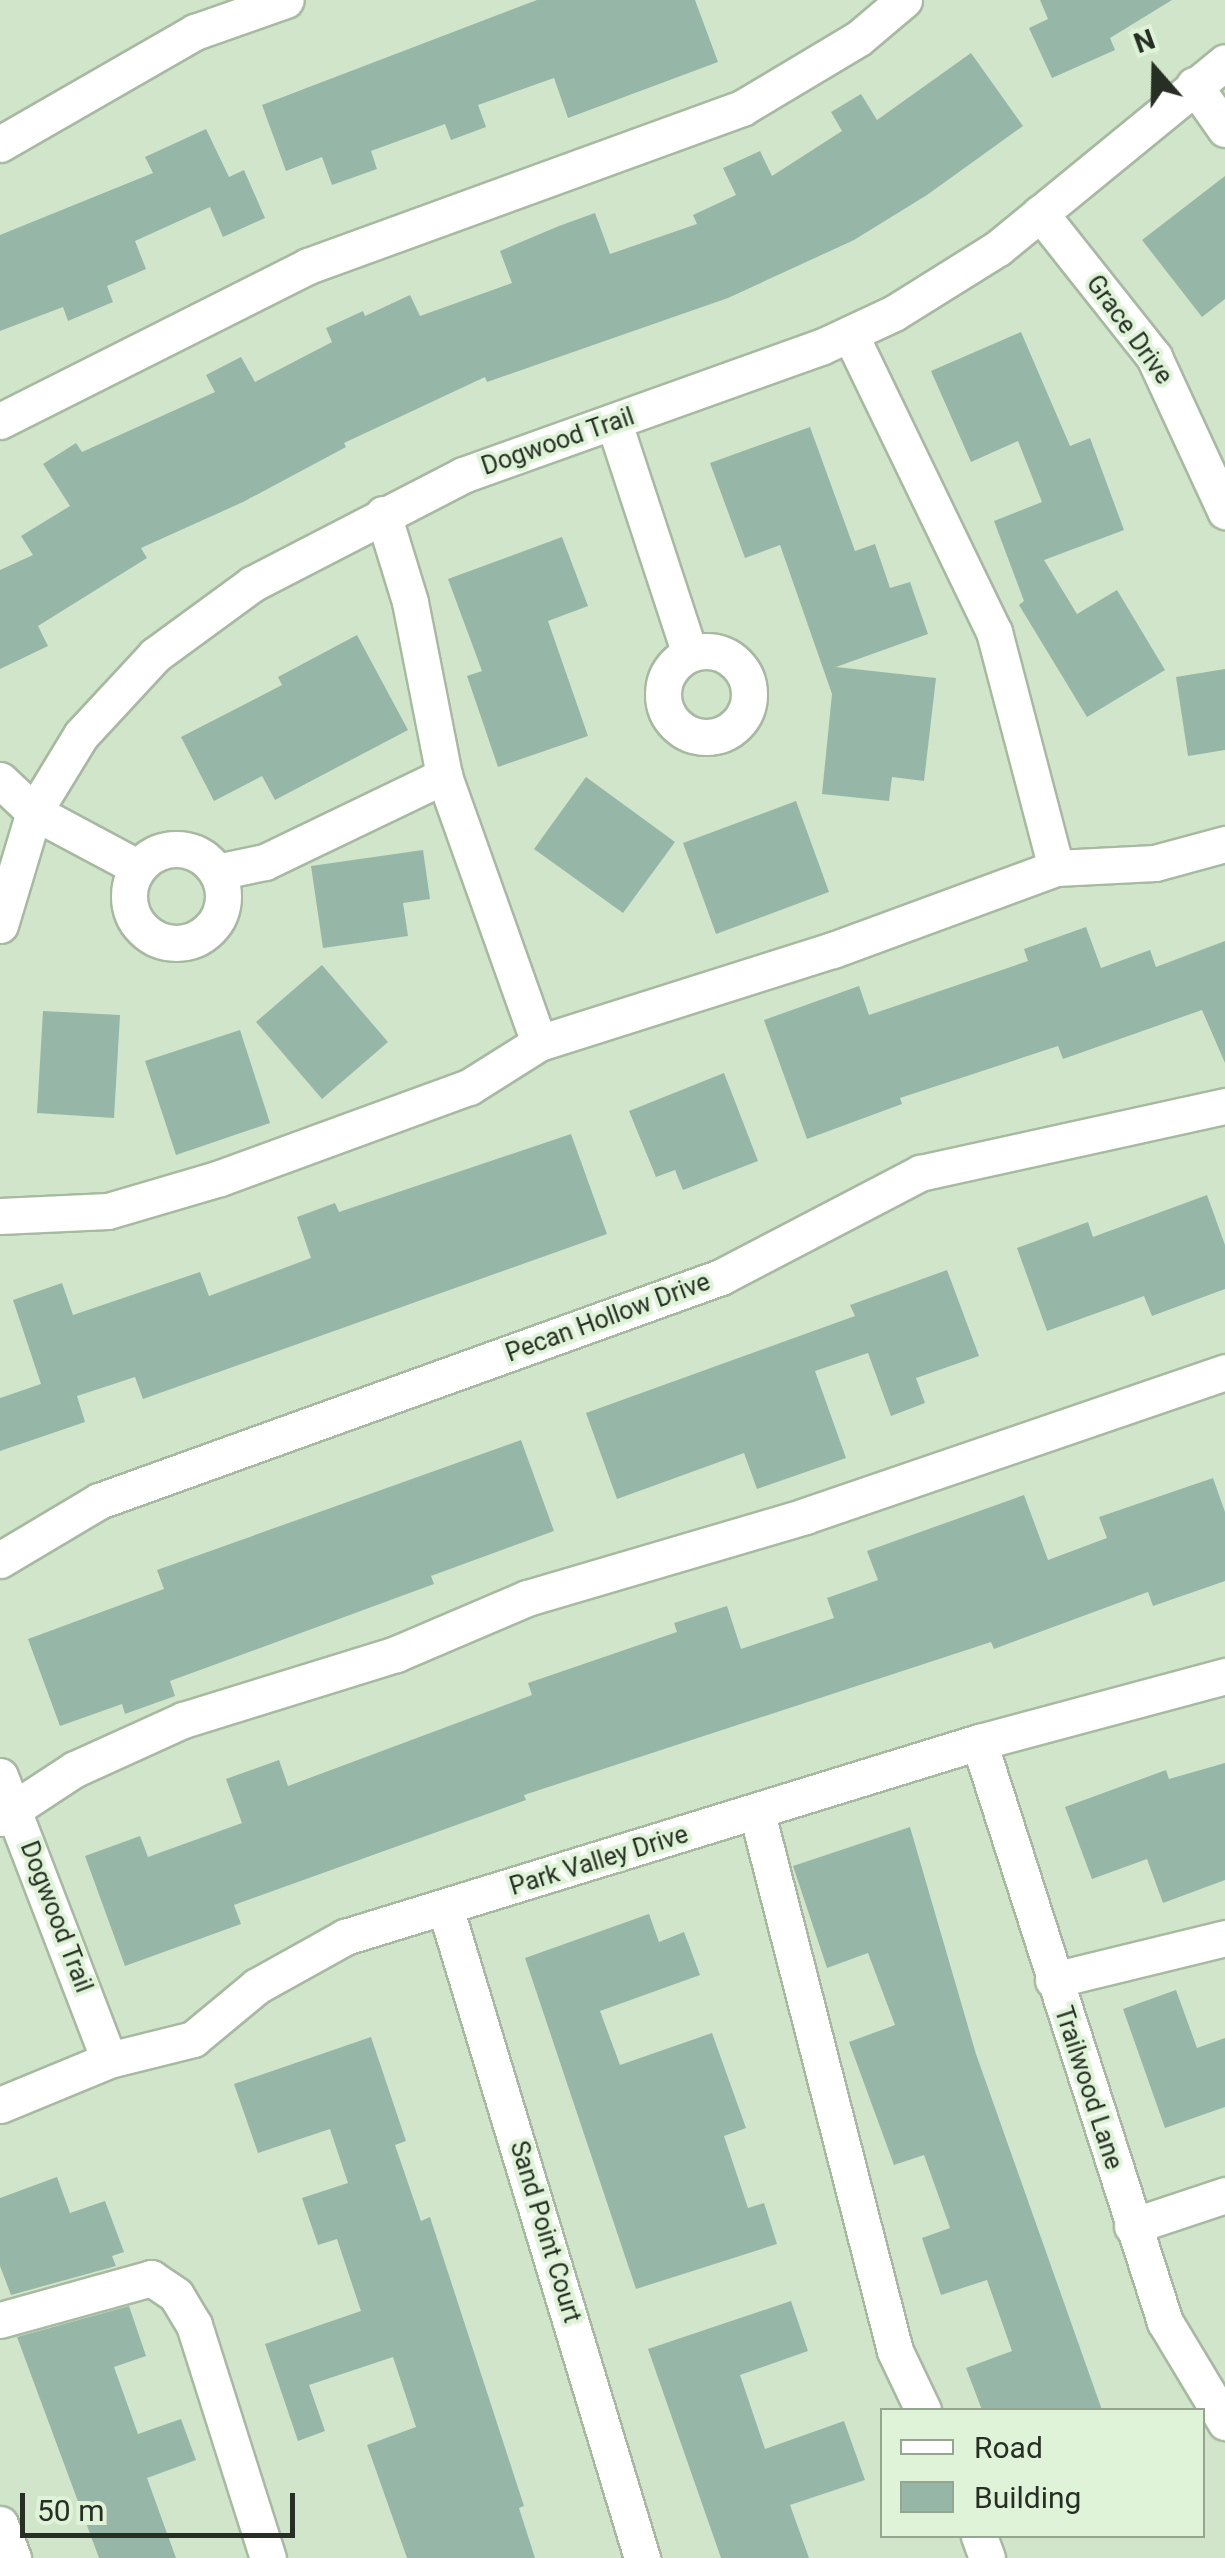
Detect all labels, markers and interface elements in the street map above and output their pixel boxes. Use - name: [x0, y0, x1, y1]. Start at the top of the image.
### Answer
- north arrow: [1105, 20, 1205, 120]
- text: N: [1130, 22, 1159, 60]
- street label: Grace Drive: [1079, 270, 1179, 390]
- street label: Dogwood Trail: [477, 402, 639, 482]
- street label: Pecan Hollow Drive: [502, 1267, 714, 1369]
- street label: Park Valley Drive: [506, 1820, 692, 1902]
- street label: Dogwood Trail: [13, 1837, 99, 1997]
- street label: Trailwood Lane: [1048, 2003, 1128, 2173]
- street label: Sand Point Court: [503, 2138, 587, 2326]
- legend: [880, 2408, 1205, 2538]
- text: Road: [974, 2430, 1043, 2465]
- scale bar: [25, 2473, 300, 2535]
- text: Building: [974, 2480, 1081, 2515]
- text: 50 m: [37, 2493, 104, 2528]

